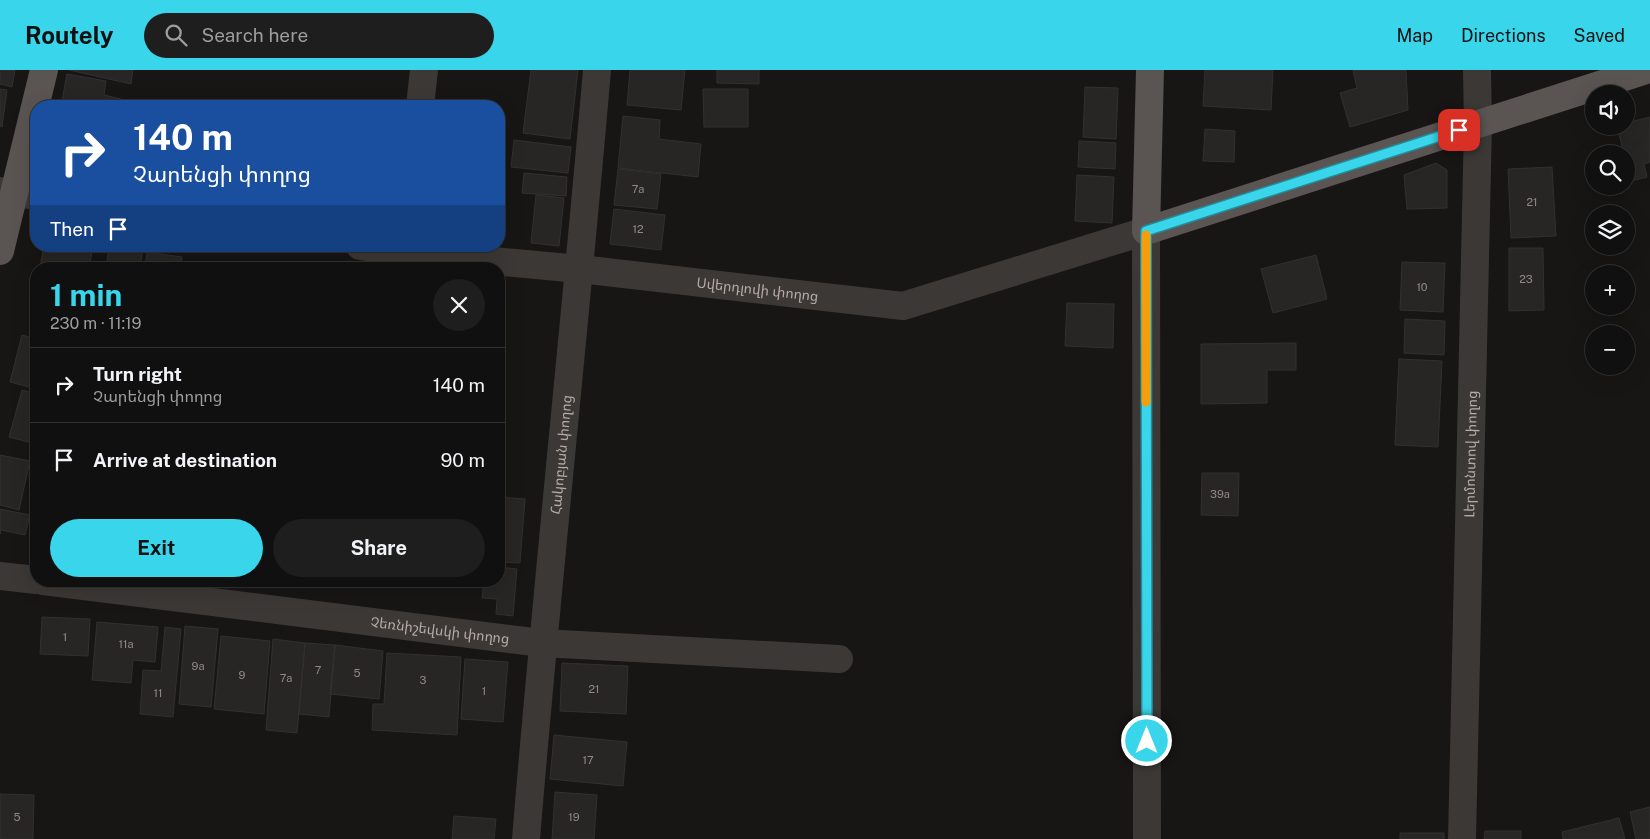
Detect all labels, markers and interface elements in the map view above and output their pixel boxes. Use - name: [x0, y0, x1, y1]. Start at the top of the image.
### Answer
- search box: [144, 13, 494, 58]
- text: Routely: [25, 21, 114, 49]
- icon: search: [162, 21, 190, 49]
- text: Search here: [202, 24, 308, 46]
- text: Map: [1396, 25, 1433, 46]
- text: Directions: [1461, 25, 1546, 46]
- text: Saved: [1574, 25, 1625, 46]
- map controls: [1585, 85, 1635, 375]
- button: sound: [1585, 85, 1635, 135]
- pin: [1438, 109, 1480, 151]
- icon: arrive: [1445, 116, 1473, 144]
- text: 140 m: [133, 117, 233, 158]
- icon: right: [50, 120, 115, 185]
- button: search: [1585, 145, 1635, 195]
- text: Չարենցի փողոց: [133, 161, 311, 187]
- house number: 7a: [632, 183, 644, 195]
- house number: 21: [1526, 196, 1538, 208]
- button: layers: [1585, 205, 1635, 255]
- icon: arrive: [104, 215, 132, 243]
- text: Then: [50, 218, 94, 240]
- house number: 12: [632, 223, 644, 235]
- button: +: [1585, 265, 1635, 315]
- house number: 23: [1519, 273, 1533, 285]
- street label: Սվերդլովի փողոց: [696, 274, 819, 304]
- text: 1 min: [50, 277, 122, 313]
- button: close: [433, 279, 485, 331]
- house number: 10: [1416, 281, 1428, 293]
- text: 230 m · 11:19: [50, 314, 142, 333]
- button: −: [1585, 325, 1635, 375]
- text: Turn right: [93, 363, 182, 385]
- icon: right: [50, 371, 78, 399]
- text: 140 m: [433, 374, 485, 396]
- text: Չարենցի փողոց: [93, 387, 222, 406]
- street label: Լերմոնտով փողոց: [1461, 390, 1480, 518]
- street label: Հակոբյան փողոց: [547, 394, 575, 515]
- icon: arrive: [50, 446, 78, 474]
- text: Arrive at destination: [93, 449, 277, 471]
- text: 90 m: [441, 449, 485, 471]
- house number: 39a: [1210, 488, 1230, 500]
- button: Exit: [50, 519, 263, 577]
- button: Share: [273, 519, 485, 577]
- street label: Չեռնիշեվսկի փողոց: [370, 614, 510, 647]
- house number: 1: [63, 631, 67, 643]
- house number: 11a: [118, 638, 134, 650]
- house number: 9a: [192, 660, 204, 672]
- house number: 7: [315, 664, 322, 676]
- house number: 5: [353, 667, 361, 679]
- house number: 9: [239, 669, 246, 681]
- house number: 7a: [280, 672, 292, 684]
- house number: 3: [420, 674, 427, 686]
- house number: 21: [588, 683, 600, 695]
- house number: 1: [482, 685, 486, 697]
- house number: 11: [154, 687, 162, 699]
- position arrow: [1120, 714, 1172, 766]
- house number: 17: [582, 754, 594, 766]
- house number: 5: [13, 811, 21, 823]
- house number: 19: [568, 811, 580, 823]

